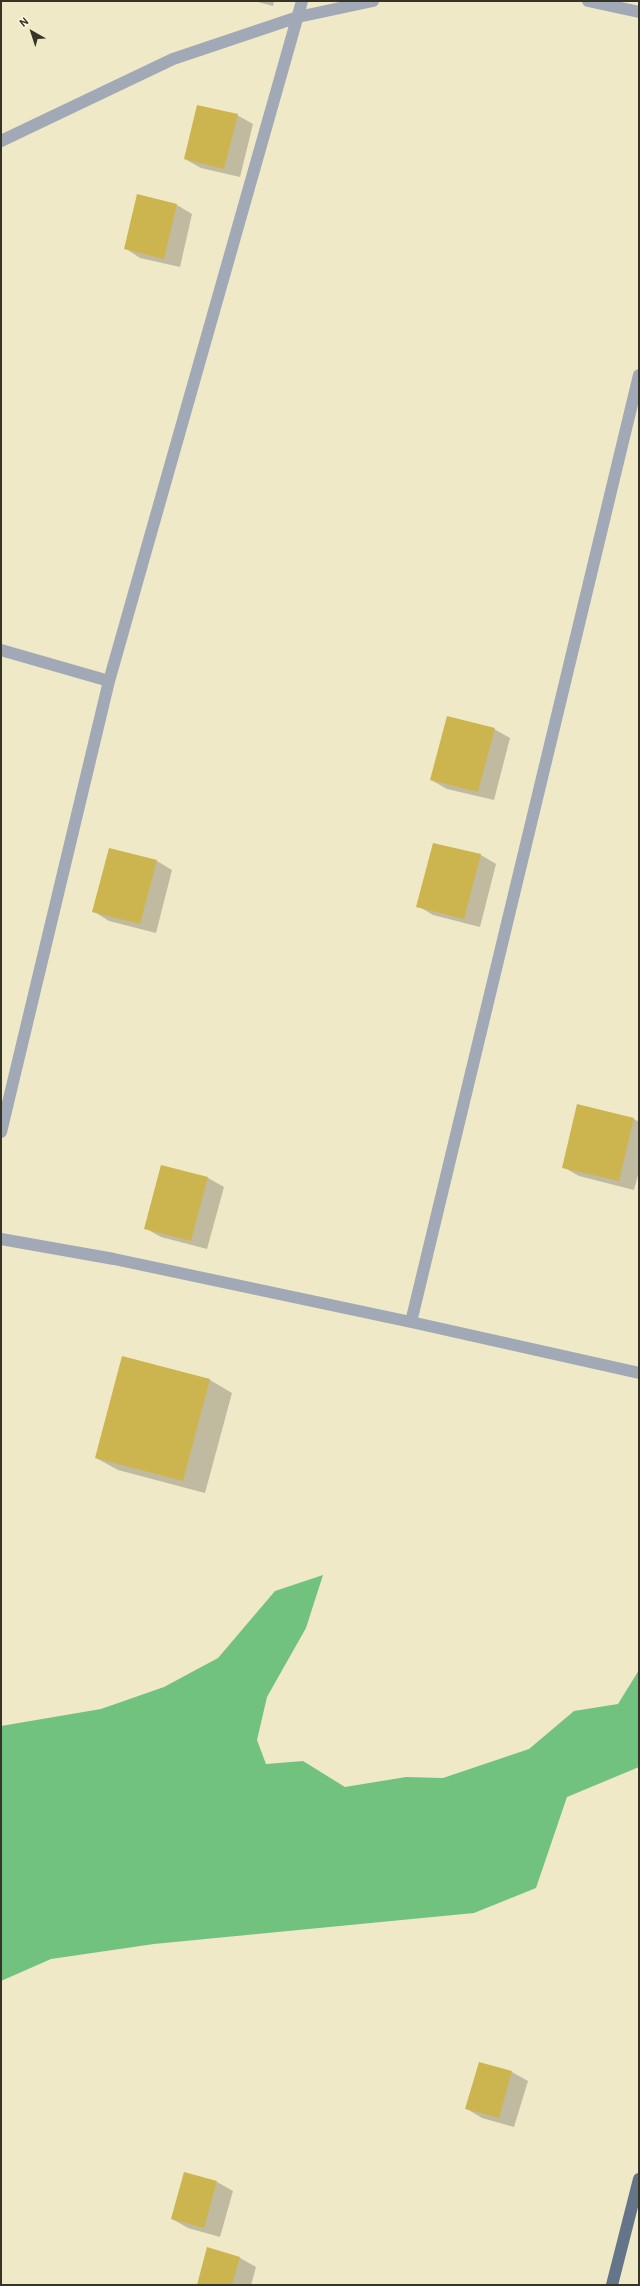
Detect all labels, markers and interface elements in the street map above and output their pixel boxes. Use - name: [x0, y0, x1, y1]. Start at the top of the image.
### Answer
- north arrow: [12, 12, 52, 52]
- text: N: [17, 15, 32, 31]

